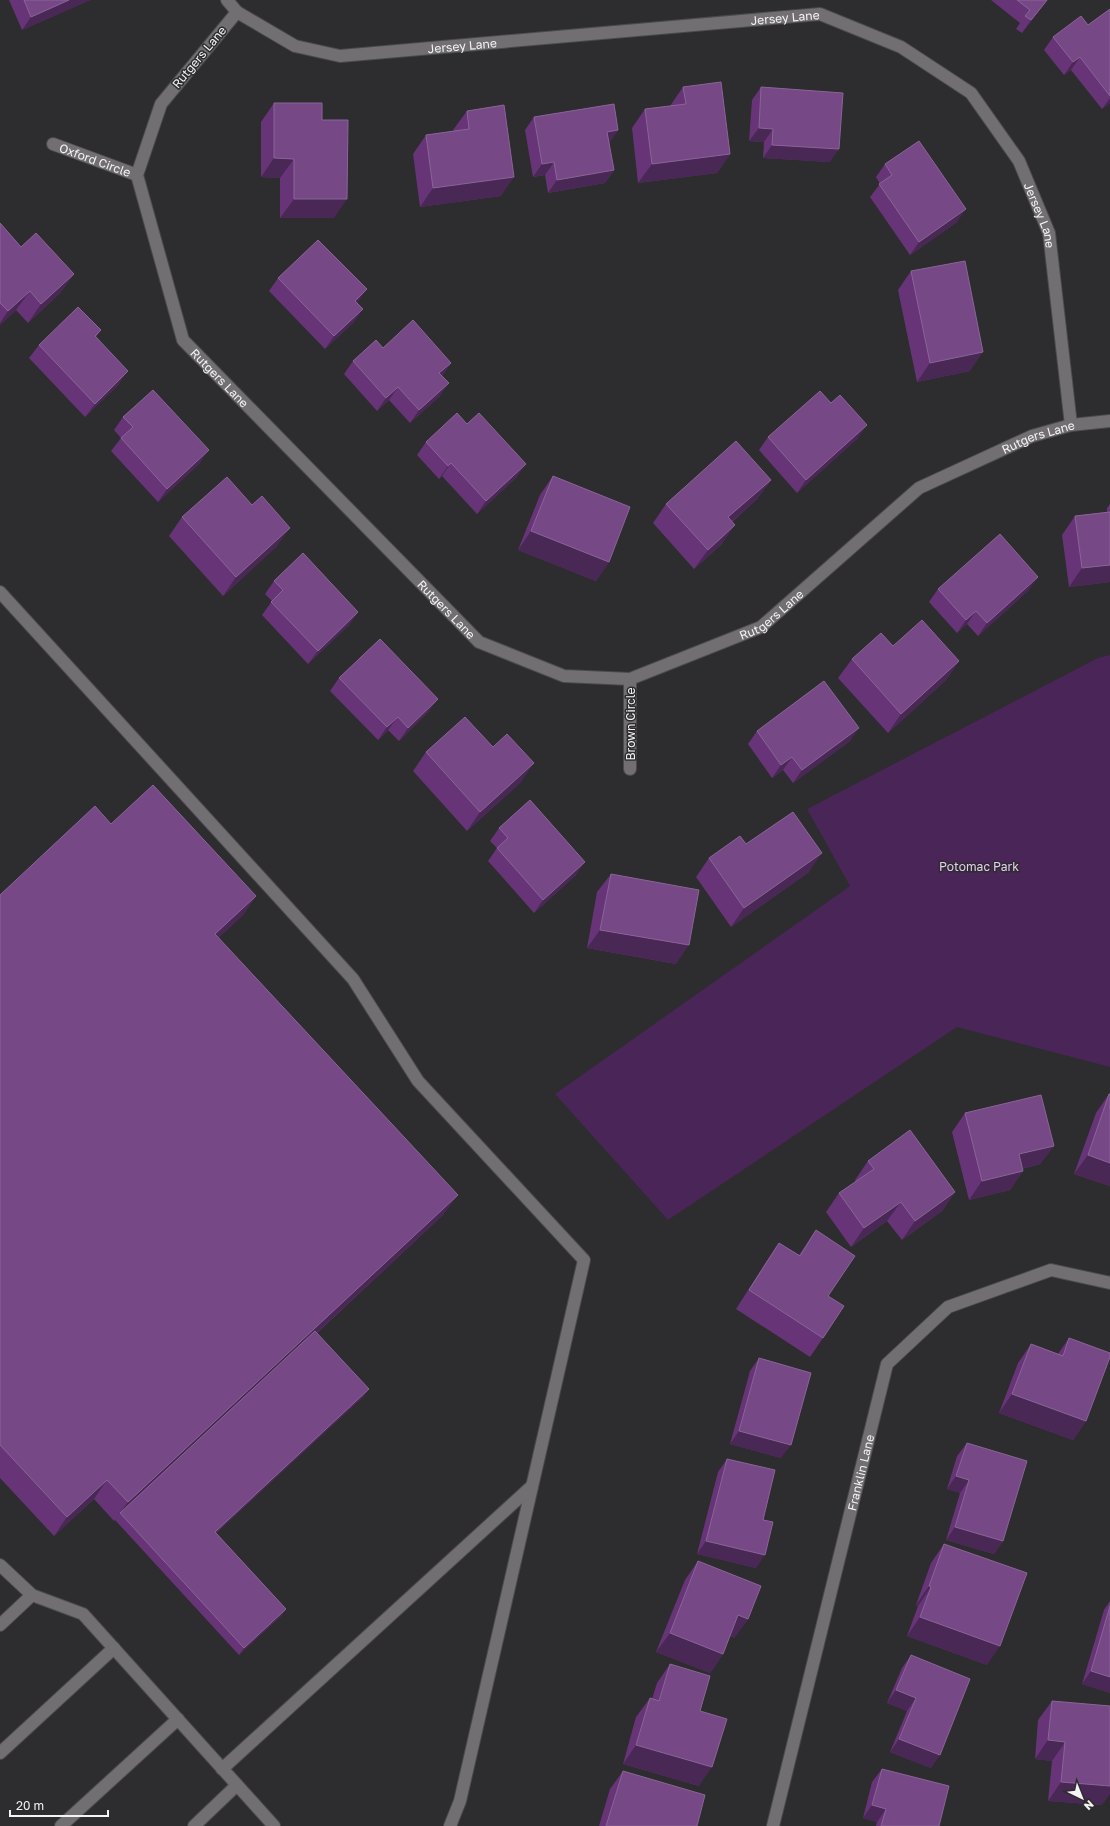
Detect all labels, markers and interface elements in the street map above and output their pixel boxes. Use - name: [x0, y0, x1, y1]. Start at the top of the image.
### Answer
- street label: Jersey Lane: [750, 7, 820, 28]
- street label: Rutgers Lane: [169, 23, 229, 91]
- street label: Jersey Lane: [427, 35, 497, 56]
- street label: Oxford Circle: [57, 140, 133, 180]
- street label: Jersey Lane: [1021, 180, 1058, 249]
- street label: Rutgers Lane: [188, 345, 252, 410]
- street label: Rutgers Lane: [999, 417, 1076, 456]
- street label: Rutgers Lane: [415, 577, 479, 642]
- street label: Rutgers Lane: [737, 586, 806, 642]
- street label: Brown Circle: [623, 687, 638, 760]
- park label: Potomac Park: [939, 859, 1019, 874]
- street label: Franklin Lane: [844, 1433, 877, 1512]
- north arrow: [1062, 1778, 1102, 1818]
- scale bar: [10, 1792, 108, 1818]
- text: 20 m: [16, 1798, 44, 1813]
- text: N: [1082, 1798, 1097, 1813]

